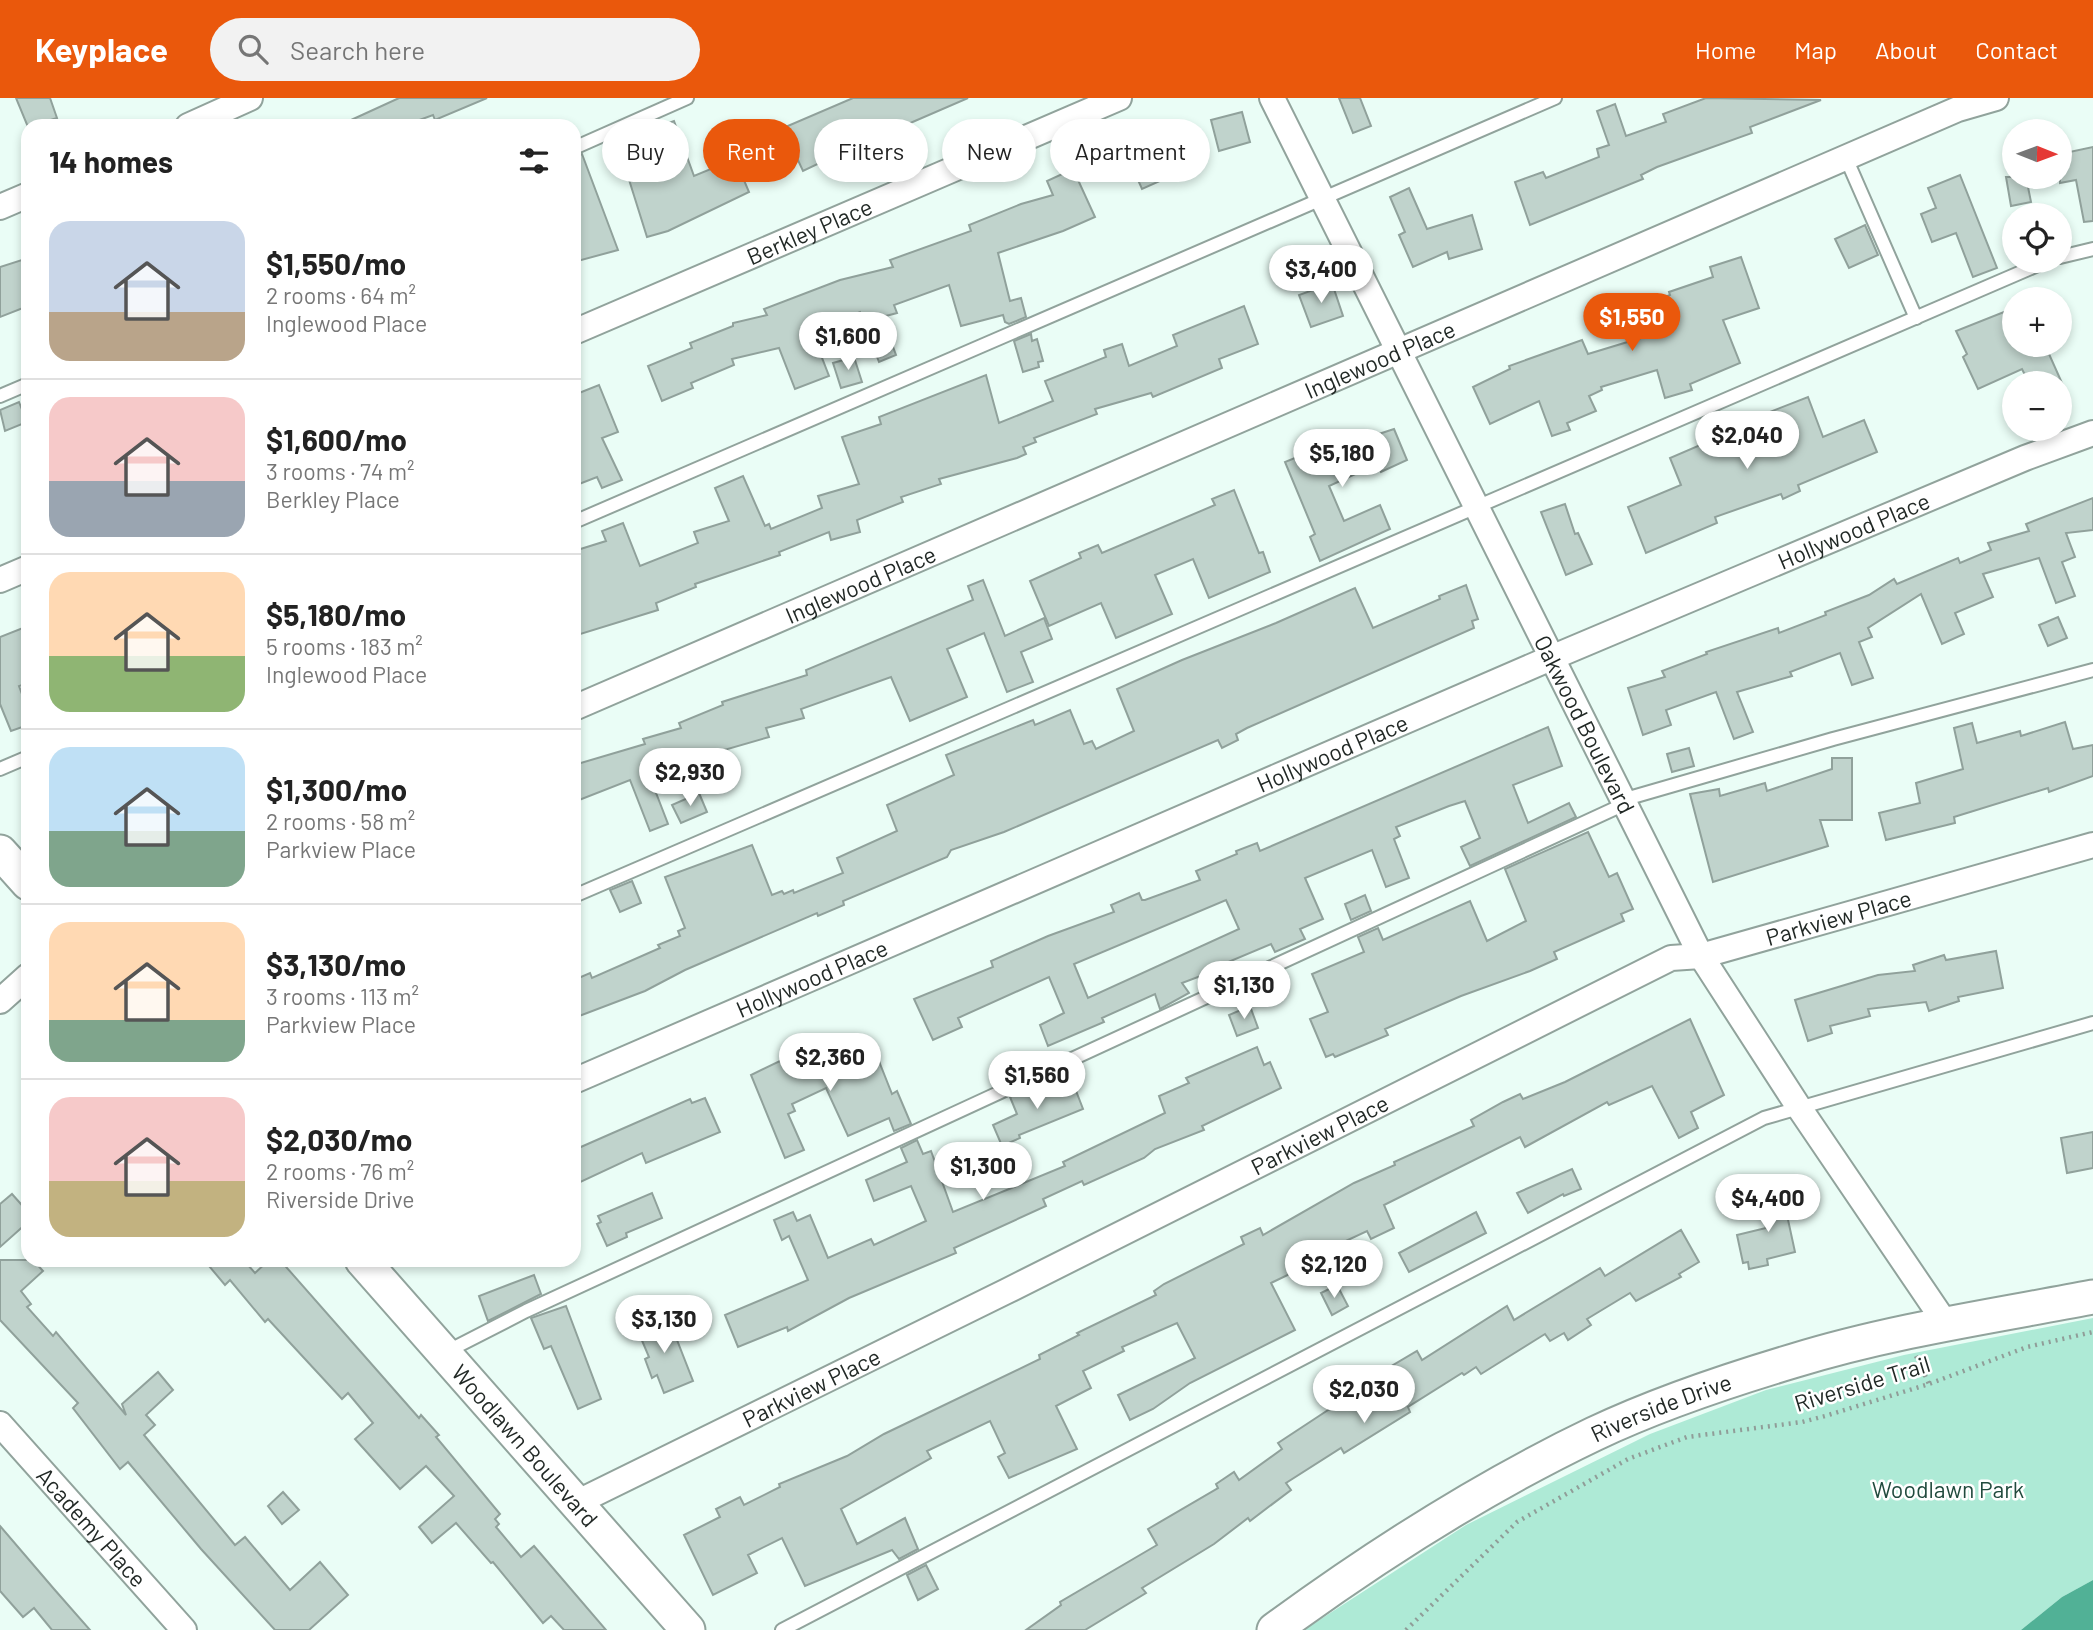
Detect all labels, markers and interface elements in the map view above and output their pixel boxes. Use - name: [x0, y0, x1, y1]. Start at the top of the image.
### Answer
- search box: [210, 18, 700, 81]
- text: Keyplace: [35, 29, 168, 69]
- icon: search: [234, 30, 272, 68]
- text: Search here: [290, 34, 425, 65]
- text: Home: [1695, 35, 1756, 64]
- text: Map: [1794, 35, 1837, 64]
- text: About: [1875, 35, 1937, 64]
- text: Contact: [1975, 35, 2058, 64]
- chip: Buy: [602, 119, 689, 182]
- chip: Rent: [703, 119, 800, 182]
- chip: Filters: [814, 119, 928, 182]
- chip: New: [942, 119, 1036, 182]
- chip: Apartment: [1050, 119, 1210, 182]
- north arrow: [2002, 119, 2072, 189]
- map controls: [2002, 119, 2072, 441]
- icon: filters: [515, 142, 553, 180]
- text: 14 homes: [49, 143, 173, 179]
- street label: Berkley Place: [742, 192, 876, 270]
- button: locate: [2002, 203, 2072, 273]
- text: $1,550/mo: [266, 245, 406, 281]
- pin: $3,400: [1264, 246, 1378, 305]
- icon: home: [105, 249, 189, 333]
- text: $3,400: [1285, 254, 1357, 282]
- text: 2 rooms · 64 m²: [266, 281, 416, 309]
- button: +: [2002, 287, 2072, 357]
- pin: $1,550: [1575, 294, 1689, 353]
- text: $1,550: [1599, 302, 1665, 330]
- text: Inglewood Place: [266, 309, 427, 337]
- pin: $1,600: [791, 313, 905, 372]
- street label: Inglewood Place: [1300, 314, 1459, 404]
- text: $1,600: [815, 321, 881, 349]
- button: −: [2002, 371, 2072, 441]
- pin: $2,040: [1690, 412, 1804, 471]
- text: $2,040: [1711, 420, 1783, 448]
- text: $1,600/mo: [266, 421, 407, 457]
- icon: home: [105, 425, 189, 509]
- pin: $5,180: [1285, 430, 1399, 489]
- text: $5,180: [1309, 438, 1375, 466]
- text: 3 rooms · 74 m²: [266, 457, 415, 485]
- text: Berkley Place: [266, 485, 400, 513]
- street label: Hollywood Place: [1773, 486, 1934, 575]
- street label: Inglewood Place: [781, 539, 940, 629]
- text: $5,180/mo: [266, 596, 406, 632]
- icon: home: [105, 600, 189, 684]
- street label: Oakwood Boulevard: [1529, 630, 1641, 818]
- text: 5 rooms · 183 m²: [266, 632, 423, 660]
- text: Inglewood Place: [266, 660, 427, 688]
- street label: Hollywood Place: [1252, 708, 1412, 798]
- pin: $2,930: [633, 748, 747, 808]
- text: $2,930: [655, 757, 725, 785]
- text: $1,300/mo: [266, 771, 407, 807]
- icon: home: [105, 775, 189, 859]
- text: 2 rooms · 58 m²: [266, 807, 415, 835]
- text: Parkview Place: [266, 835, 416, 863]
- street label: Parkview Place: [1762, 883, 1914, 951]
- street label: Hollywood Place: [732, 933, 892, 1023]
- text: $3,130/mo: [266, 946, 406, 982]
- icon: home: [105, 950, 189, 1034]
- pin: $1,130: [1187, 962, 1301, 1021]
- text: $1,130: [1213, 970, 1275, 998]
- text: 3 rooms · 113 m²: [266, 982, 419, 1010]
- text: Parkview Place: [266, 1010, 416, 1038]
- pin: $2,360: [773, 1034, 887, 1093]
- text: $2,360: [795, 1042, 865, 1070]
- pin: $1,560: [980, 1052, 1094, 1111]
- text: $1,560: [1004, 1060, 1070, 1088]
- street label: Parkview Place: [1246, 1088, 1393, 1180]
- text: $2,030/mo: [266, 1121, 413, 1157]
- icon: home: [105, 1125, 189, 1209]
- pin: $1,300: [926, 1142, 1040, 1202]
- text: $1,300: [950, 1151, 1016, 1179]
- text: 2 rooms · 76 m²: [266, 1157, 414, 1185]
- pin: $4,400: [1711, 1174, 1825, 1234]
- text: $4,400: [1731, 1183, 1805, 1211]
- text: Riverside Drive: [266, 1185, 415, 1213]
- pin: $2,120: [1277, 1240, 1391, 1300]
- text: $2,120: [1301, 1249, 1367, 1277]
- pin: $3,130: [607, 1296, 721, 1355]
- text: $3,130: [631, 1304, 697, 1332]
- street label: Parkview Place: [738, 1342, 885, 1433]
- street label: Riverside Trail: [1791, 1349, 1933, 1417]
- street label: Woodlawn Boulevard: [446, 1358, 604, 1532]
- pin: $2,030: [1307, 1366, 1421, 1425]
- street label: Riverside Drive: [1586, 1367, 1735, 1448]
- text: $2,030: [1329, 1374, 1399, 1402]
- street label: Academy Place: [31, 1461, 153, 1593]
- park label: Woodlawn Park: [1872, 1475, 2024, 1503]

